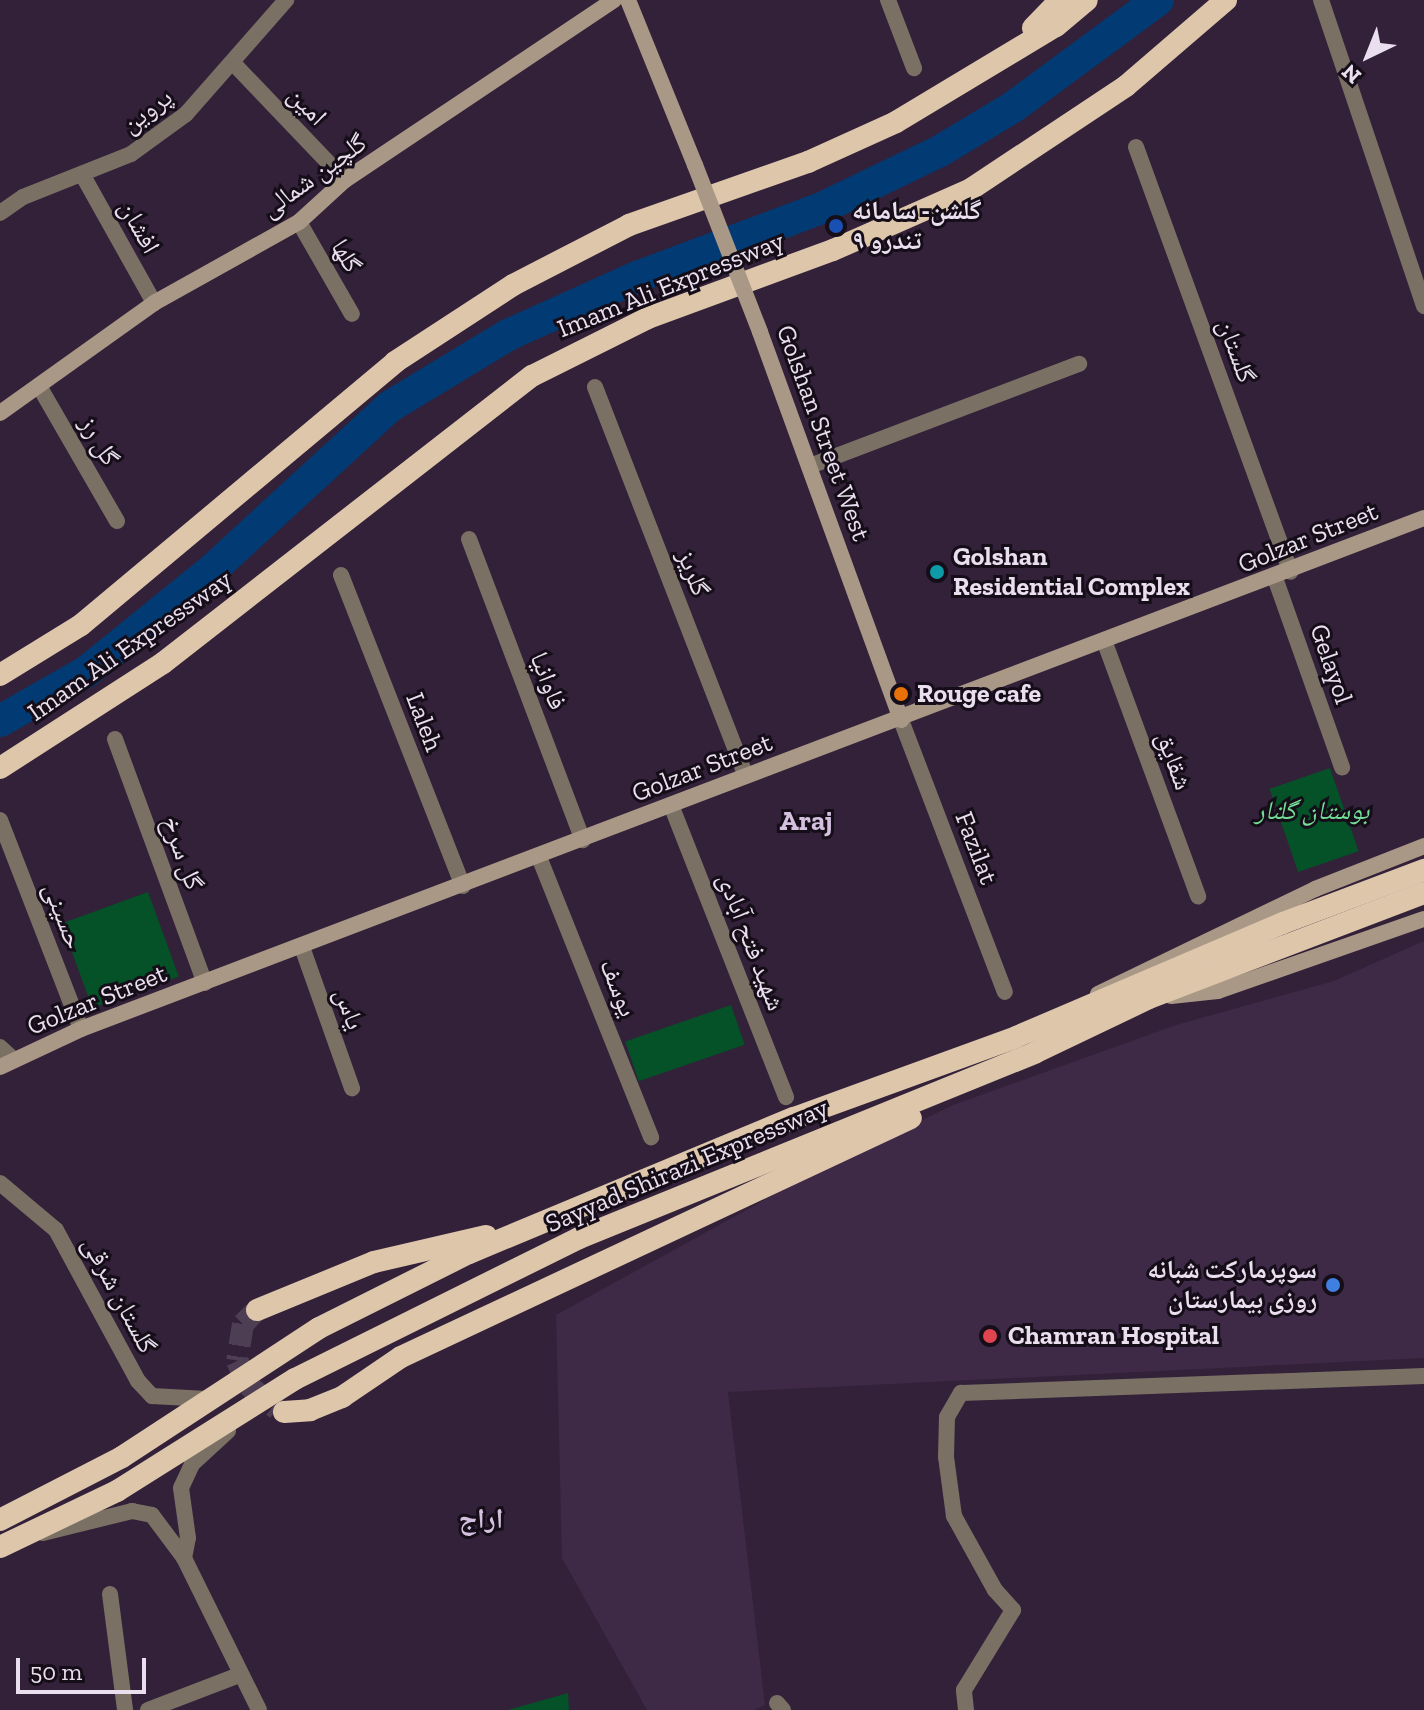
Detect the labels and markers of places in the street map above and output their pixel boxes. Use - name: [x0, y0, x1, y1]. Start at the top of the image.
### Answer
- place label: گلشن- سامانه ۹ تندرو: [852, 195, 982, 256]
- marker: گلشن- سامانه ۹ تندرو: [827, 217, 845, 235]
- place label: Golshan Residential Complex: [953, 541, 1190, 602]
- marker: Golshan Residential Complex: [928, 563, 946, 581]
- place label: Rouge cafe: [917, 678, 1041, 710]
- marker: Rouge cafe: [892, 685, 910, 703]
- place label: سوپرمارکت شبانه روزی بیمارستان: [1147, 1254, 1317, 1316]
- marker: سوپرمارکت شبانه روزی بیمارستان: [1324, 1276, 1342, 1294]
- place label: Chamran Hospital: [1008, 1320, 1219, 1352]
- marker: Chamran Hospital: [979, 1325, 1001, 1347]

